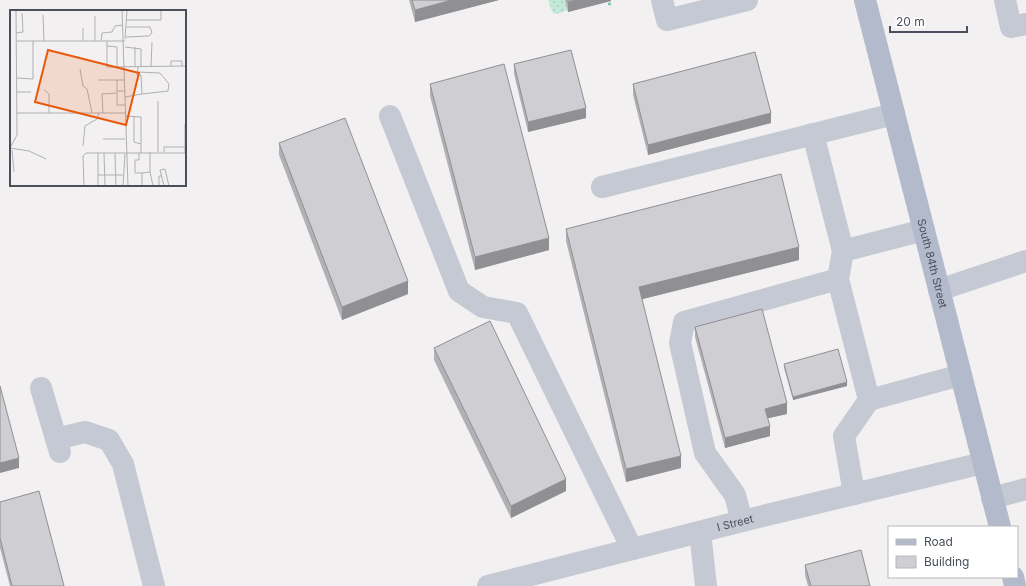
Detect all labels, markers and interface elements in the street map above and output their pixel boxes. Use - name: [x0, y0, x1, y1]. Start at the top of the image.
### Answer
- scale bar: [890, 8, 967, 34]
- inset map: [10, 10, 186, 186]
- text: 20 m: [896, 14, 925, 29]
- street label: South 84th Street: [914, 217, 951, 310]
- street label: I Street: [715, 511, 755, 534]
- legend: [888, 526, 1018, 578]
- text: Road: [924, 534, 953, 549]
- text: Building: [924, 554, 969, 569]

